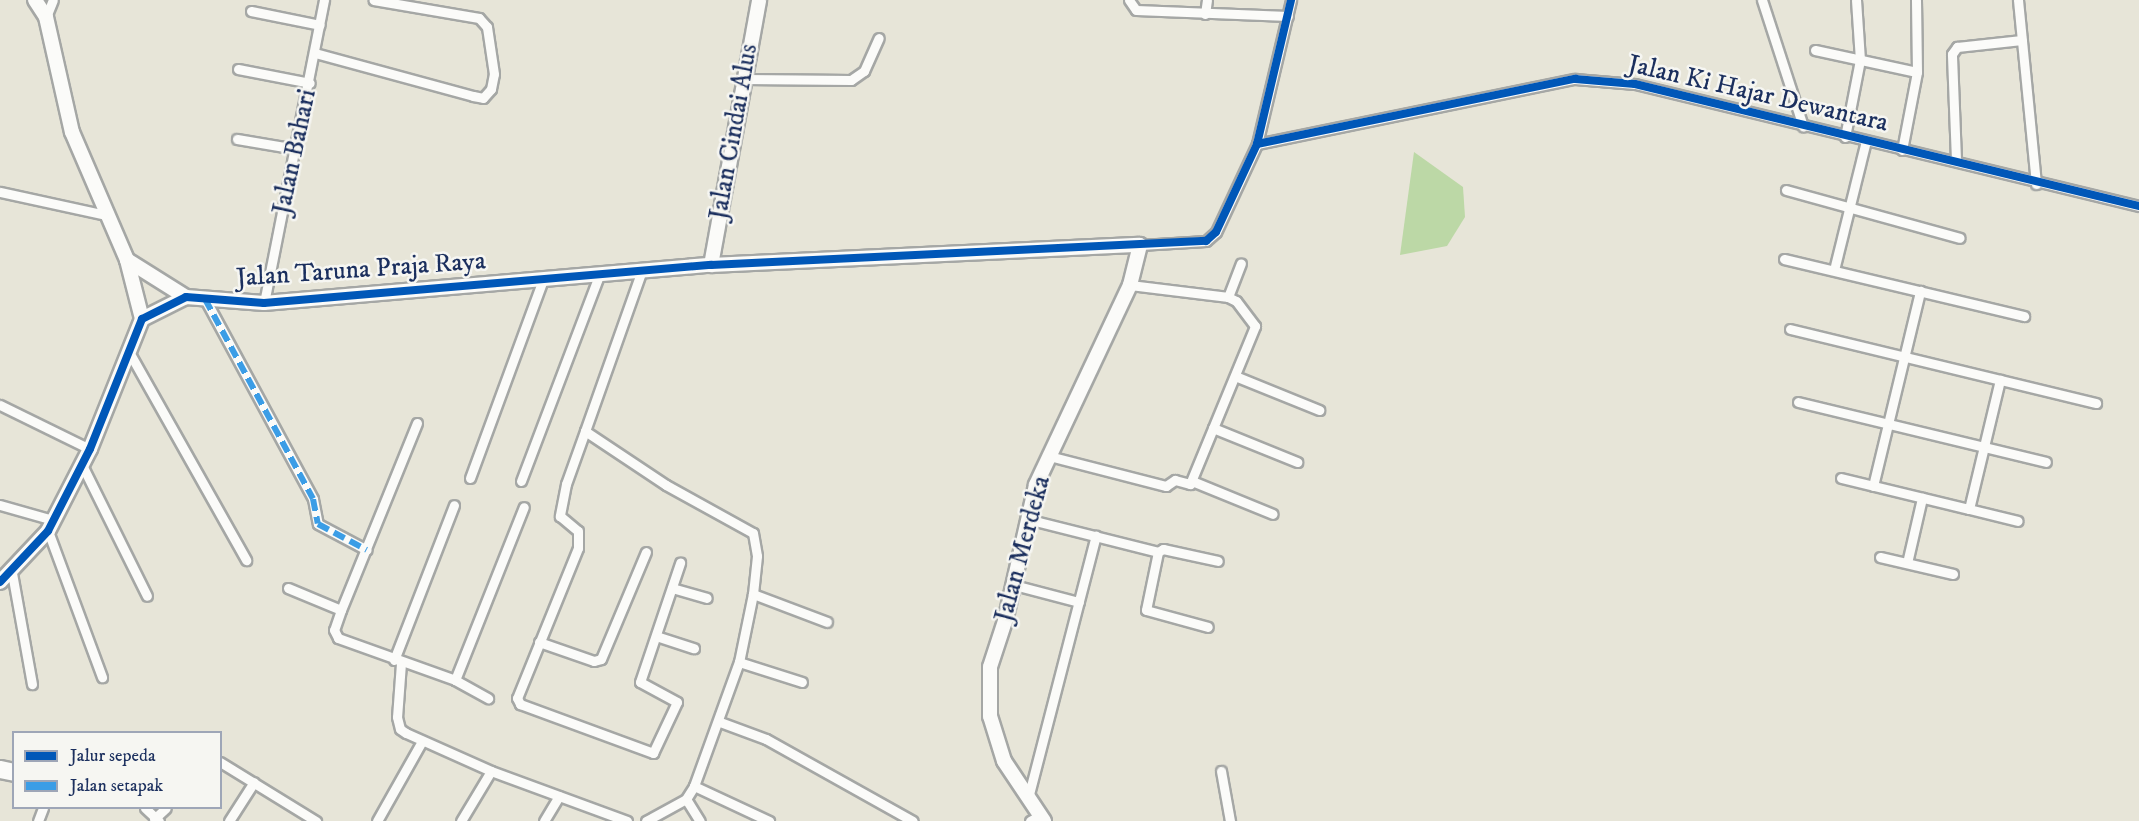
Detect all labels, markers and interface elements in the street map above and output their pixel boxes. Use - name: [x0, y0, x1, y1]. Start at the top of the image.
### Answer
- street label: Jalan Cindai Alus: [703, 42, 765, 222]
- street label: Jalan Ki Hajar Dewantara: [1625, 49, 1891, 139]
- street label: Jalan Bahari: [266, 86, 324, 218]
- street label: Jalan Taruna Praja Raya: [235, 246, 487, 294]
- street label: Jalan Merdeka: [988, 472, 1058, 626]
- legend: [12, 731, 222, 809]
- text: Jalur sepeda: [70, 745, 156, 767]
- text: Jalan setapak: [70, 775, 163, 797]

